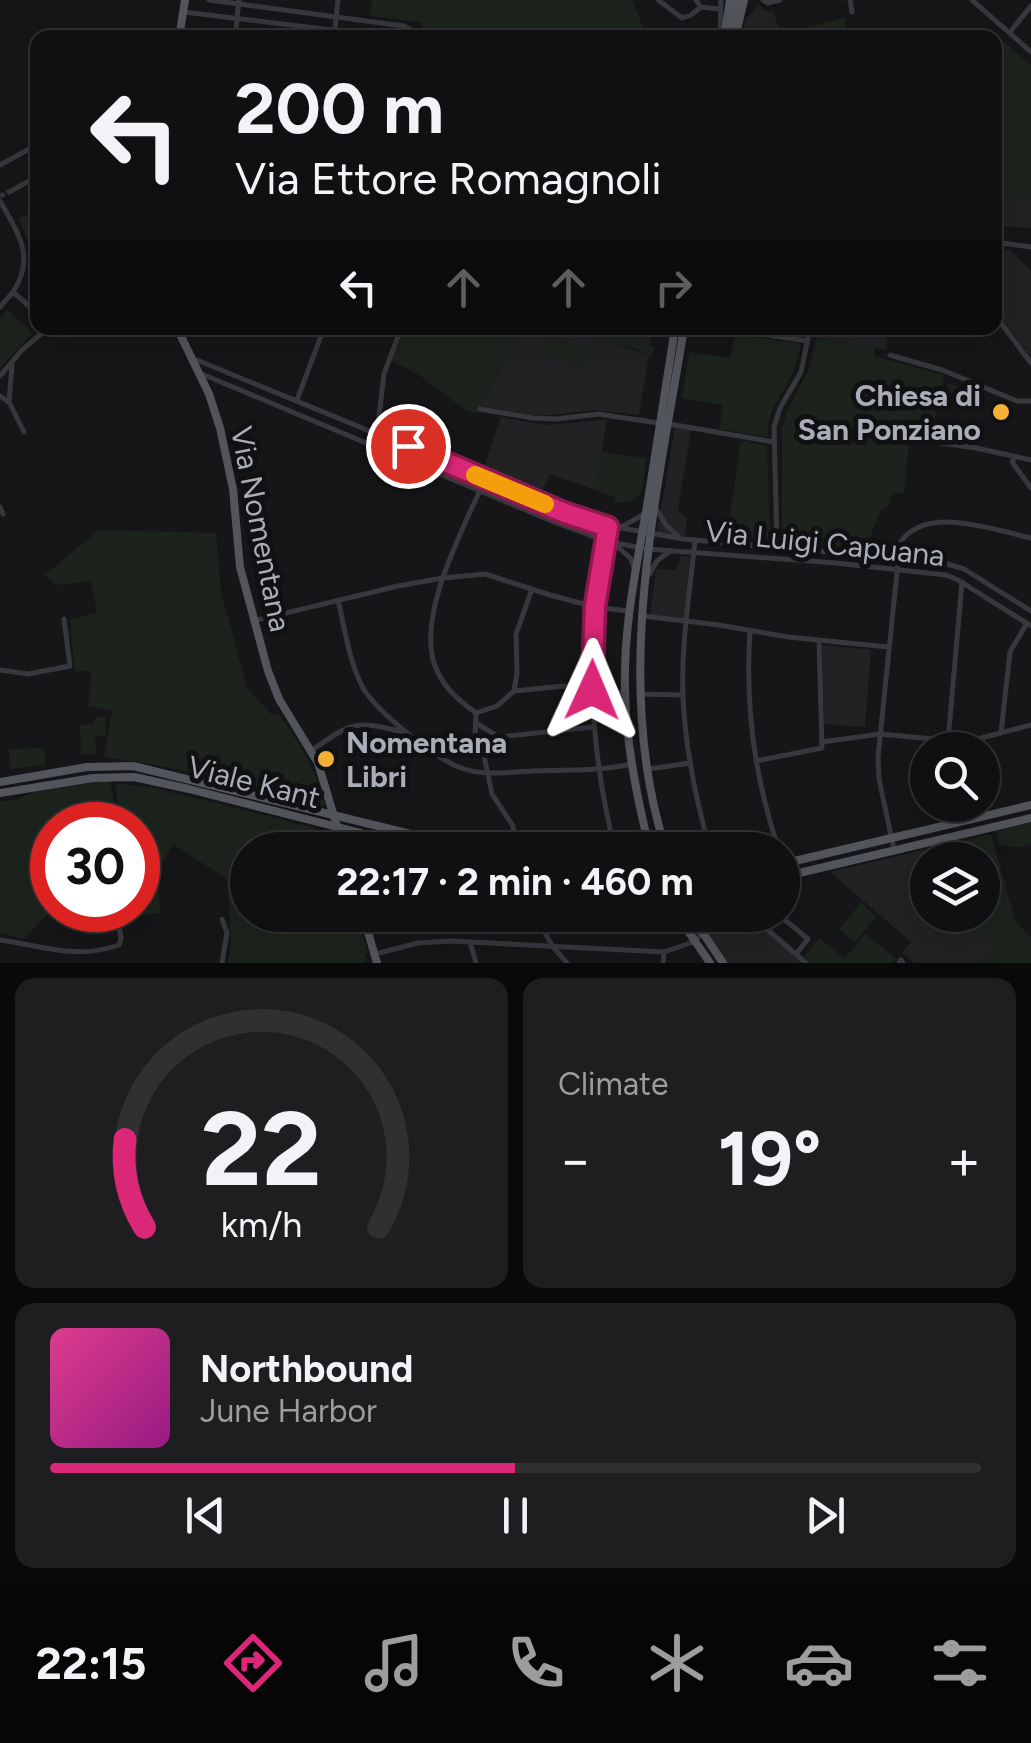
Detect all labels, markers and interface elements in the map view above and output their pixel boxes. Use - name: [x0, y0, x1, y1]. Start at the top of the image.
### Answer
- text: 200 m: [235, 66, 444, 151]
- icon: left: [70, 70, 200, 200]
- text: Via Ettore Romagnoli: [235, 151, 662, 205]
- icon: left: [331, 260, 386, 315]
- icon: ahead: [436, 260, 491, 315]
- icon: ahead: [541, 260, 596, 315]
- icon: right: [646, 260, 701, 315]
- place label: Chiesa di San Ponziano: [798, 377, 981, 448]
- marker: Chiesa di San Ponziano: [990, 401, 1012, 423]
- pin: [366, 404, 451, 489]
- icon: arrive: [381, 419, 436, 474]
- street label: Via Nomentana: [223, 423, 299, 635]
- street label: Via Luigi Capuana: [703, 512, 947, 574]
- position arrow: [540, 638, 644, 742]
- place label: Nomentana Libri: [346, 724, 507, 795]
- map controls: [910, 732, 1000, 932]
- button: search: [910, 732, 1000, 822]
- street label: Viale Kant: [184, 748, 324, 816]
- marker: Nomentana Libri: [315, 748, 337, 770]
- speed limit sign: 30: [30, 802, 160, 932]
- button: layers: [910, 842, 1000, 932]
- text: 22:17 · 2 min · 460 m: [336, 859, 694, 905]
- text: Climate: [558, 1065, 669, 1103]
- text: 22: [201, 1086, 322, 1211]
- text: 19°: [718, 1114, 821, 1204]
- text: −: [558, 1127, 592, 1193]
- text: +: [947, 1127, 981, 1193]
- text: km/h: [221, 1203, 302, 1246]
- text: Northbound: [200, 1346, 413, 1392]
- text: June Harbor: [200, 1392, 377, 1430]
- icon: previous: [178, 1488, 233, 1543]
- icon: pause: [488, 1488, 543, 1543]
- icon: next: [798, 1488, 853, 1543]
- icon: directions: [218, 1628, 288, 1698]
- icon: music: [359, 1628, 429, 1698]
- icon: phone: [501, 1628, 571, 1698]
- icon: climate: [642, 1628, 712, 1698]
- icon: car: [784, 1628, 854, 1698]
- icon: filters: [925, 1628, 995, 1698]
- text: 22:15: [36, 1636, 147, 1690]

